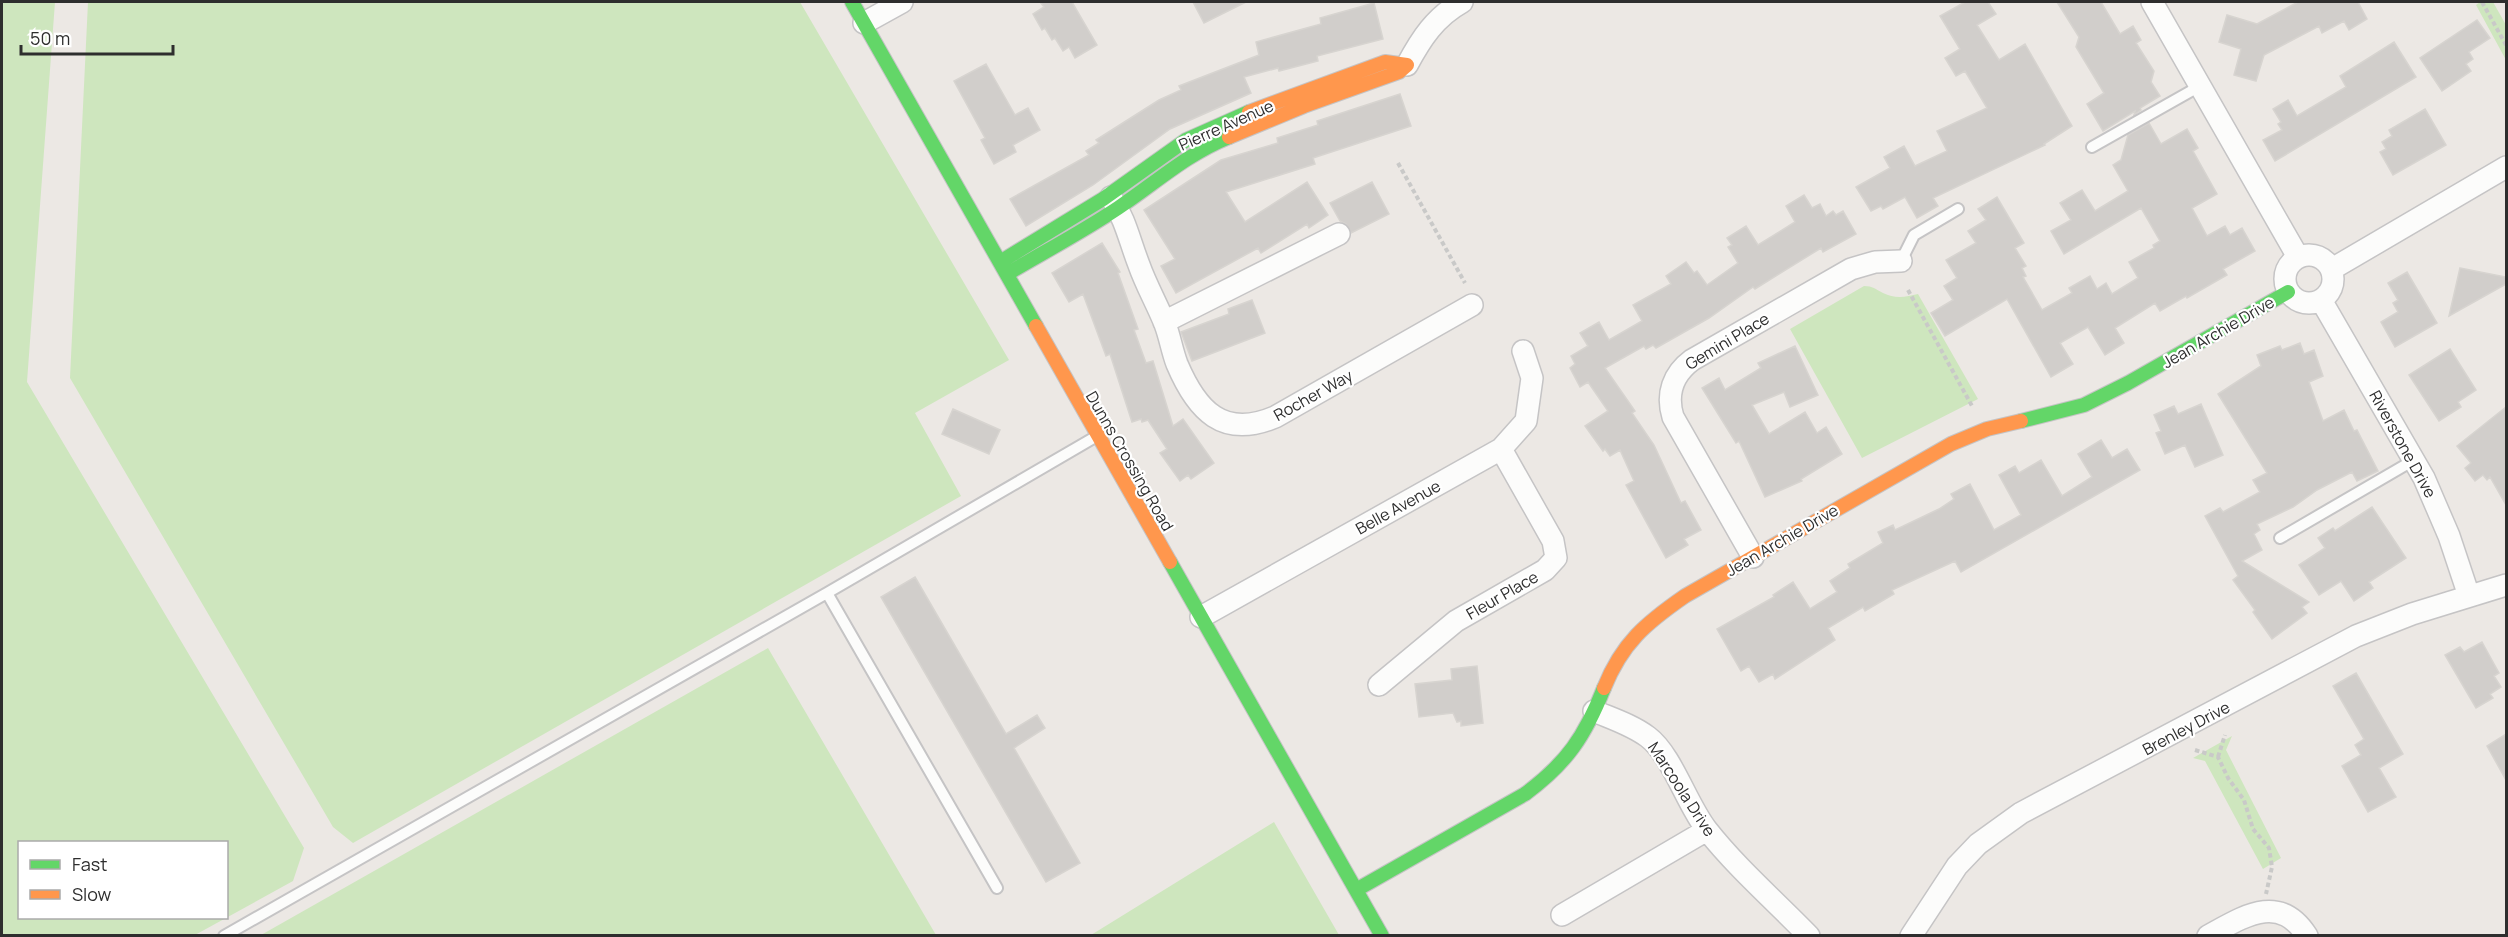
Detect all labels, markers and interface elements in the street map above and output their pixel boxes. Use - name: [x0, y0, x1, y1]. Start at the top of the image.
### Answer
- scale bar: [21, 18, 172, 56]
- text: 50 m: [30, 26, 70, 50]
- street label: Pierre Avenue: [1175, 94, 1277, 156]
- street label: Jean Archie Drive: [2158, 291, 2278, 373]
- street label: Gemini Place: [1681, 307, 1773, 375]
- street label: Rocher Way: [1269, 364, 1357, 426]
- street label: Riverstone Drive: [2364, 386, 2442, 502]
- street label: Dunns Crossing Road: [1081, 387, 1179, 535]
- street label: Belle Avenue: [1352, 475, 1444, 539]
- street label: Jean Archie Drive: [1722, 499, 1842, 581]
- street label: Fleur Place: [1462, 566, 1542, 624]
- street label: Brenley Drive: [2138, 696, 2234, 760]
- street label: Marcoola Drive: [1643, 737, 1721, 841]
- legend: [18, 841, 228, 919]
- text: Fast: [72, 852, 107, 876]
- text: Slow: [72, 882, 112, 906]

